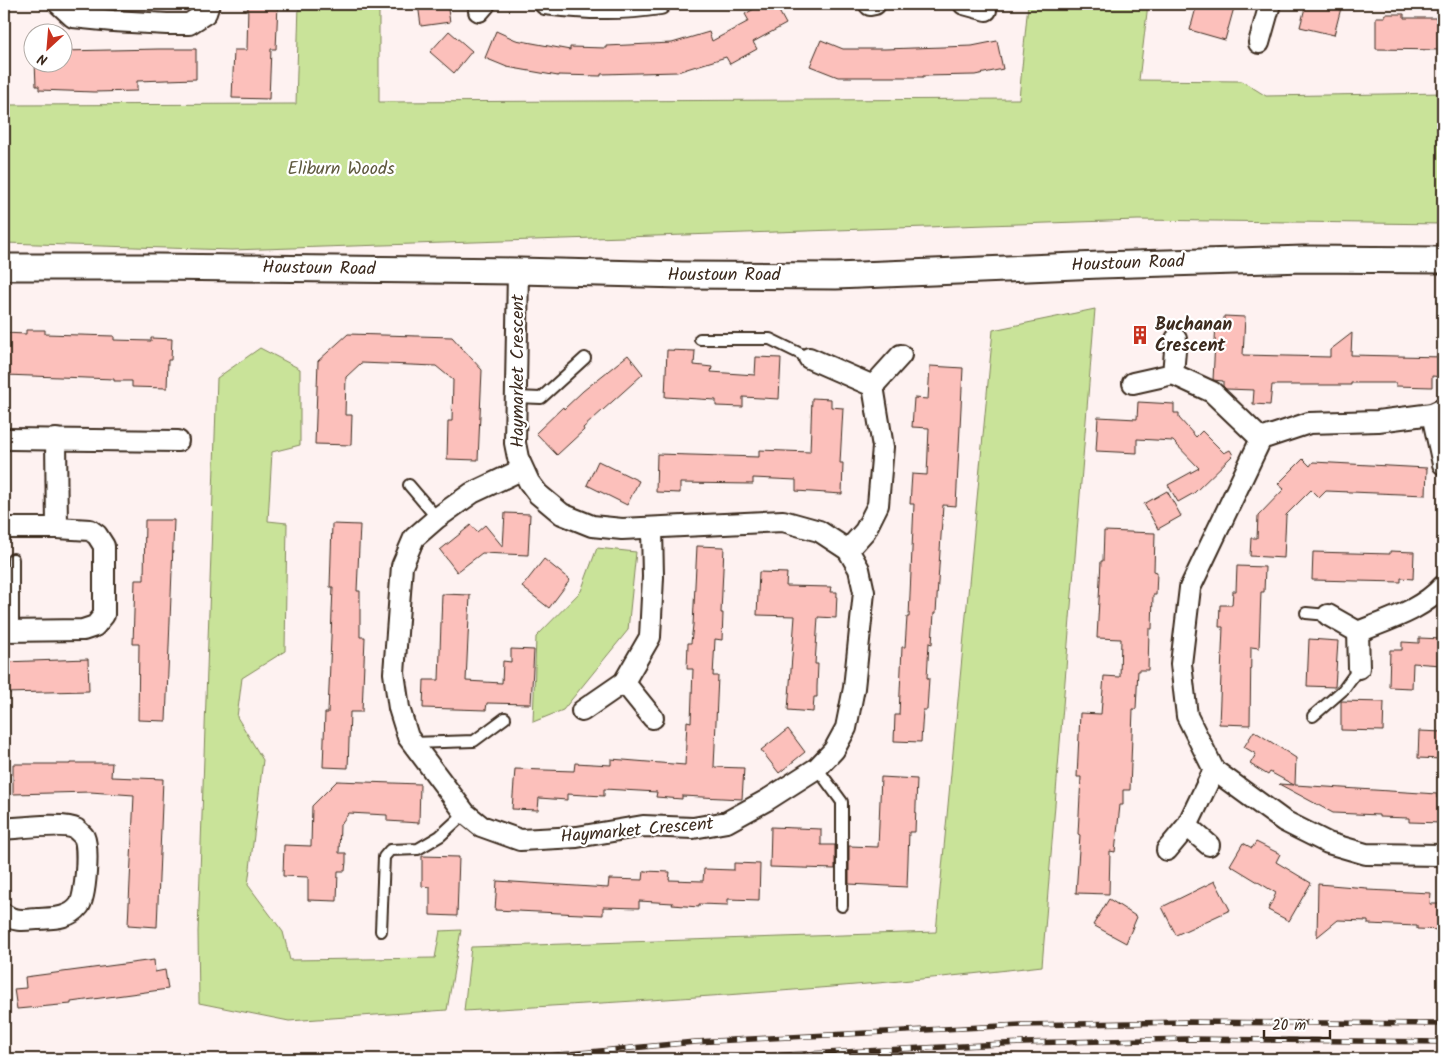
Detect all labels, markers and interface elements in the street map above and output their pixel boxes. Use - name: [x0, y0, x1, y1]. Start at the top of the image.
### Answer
- north arrow: [22, 22, 72, 72]
- text: N: [34, 47, 52, 71]
- park label: Eliburn Woods: [287, 155, 395, 184]
- street label: Houstoun Road: [1071, 247, 1186, 280]
- street label: Houstoun Road: [262, 254, 377, 285]
- street label: Houstoun Road: [667, 261, 782, 290]
- street label: Haymarket Crescent: [504, 293, 533, 448]
- place label: Buchanan Crescent: [1155, 311, 1232, 361]
- building icon: Buchanan Crescent: [1129, 324, 1151, 346]
- street label: Haymarket Crescent: [559, 810, 716, 852]
- scale bar: [1264, 1008, 1331, 1040]
- text: 20 m: [1272, 1014, 1306, 1038]

